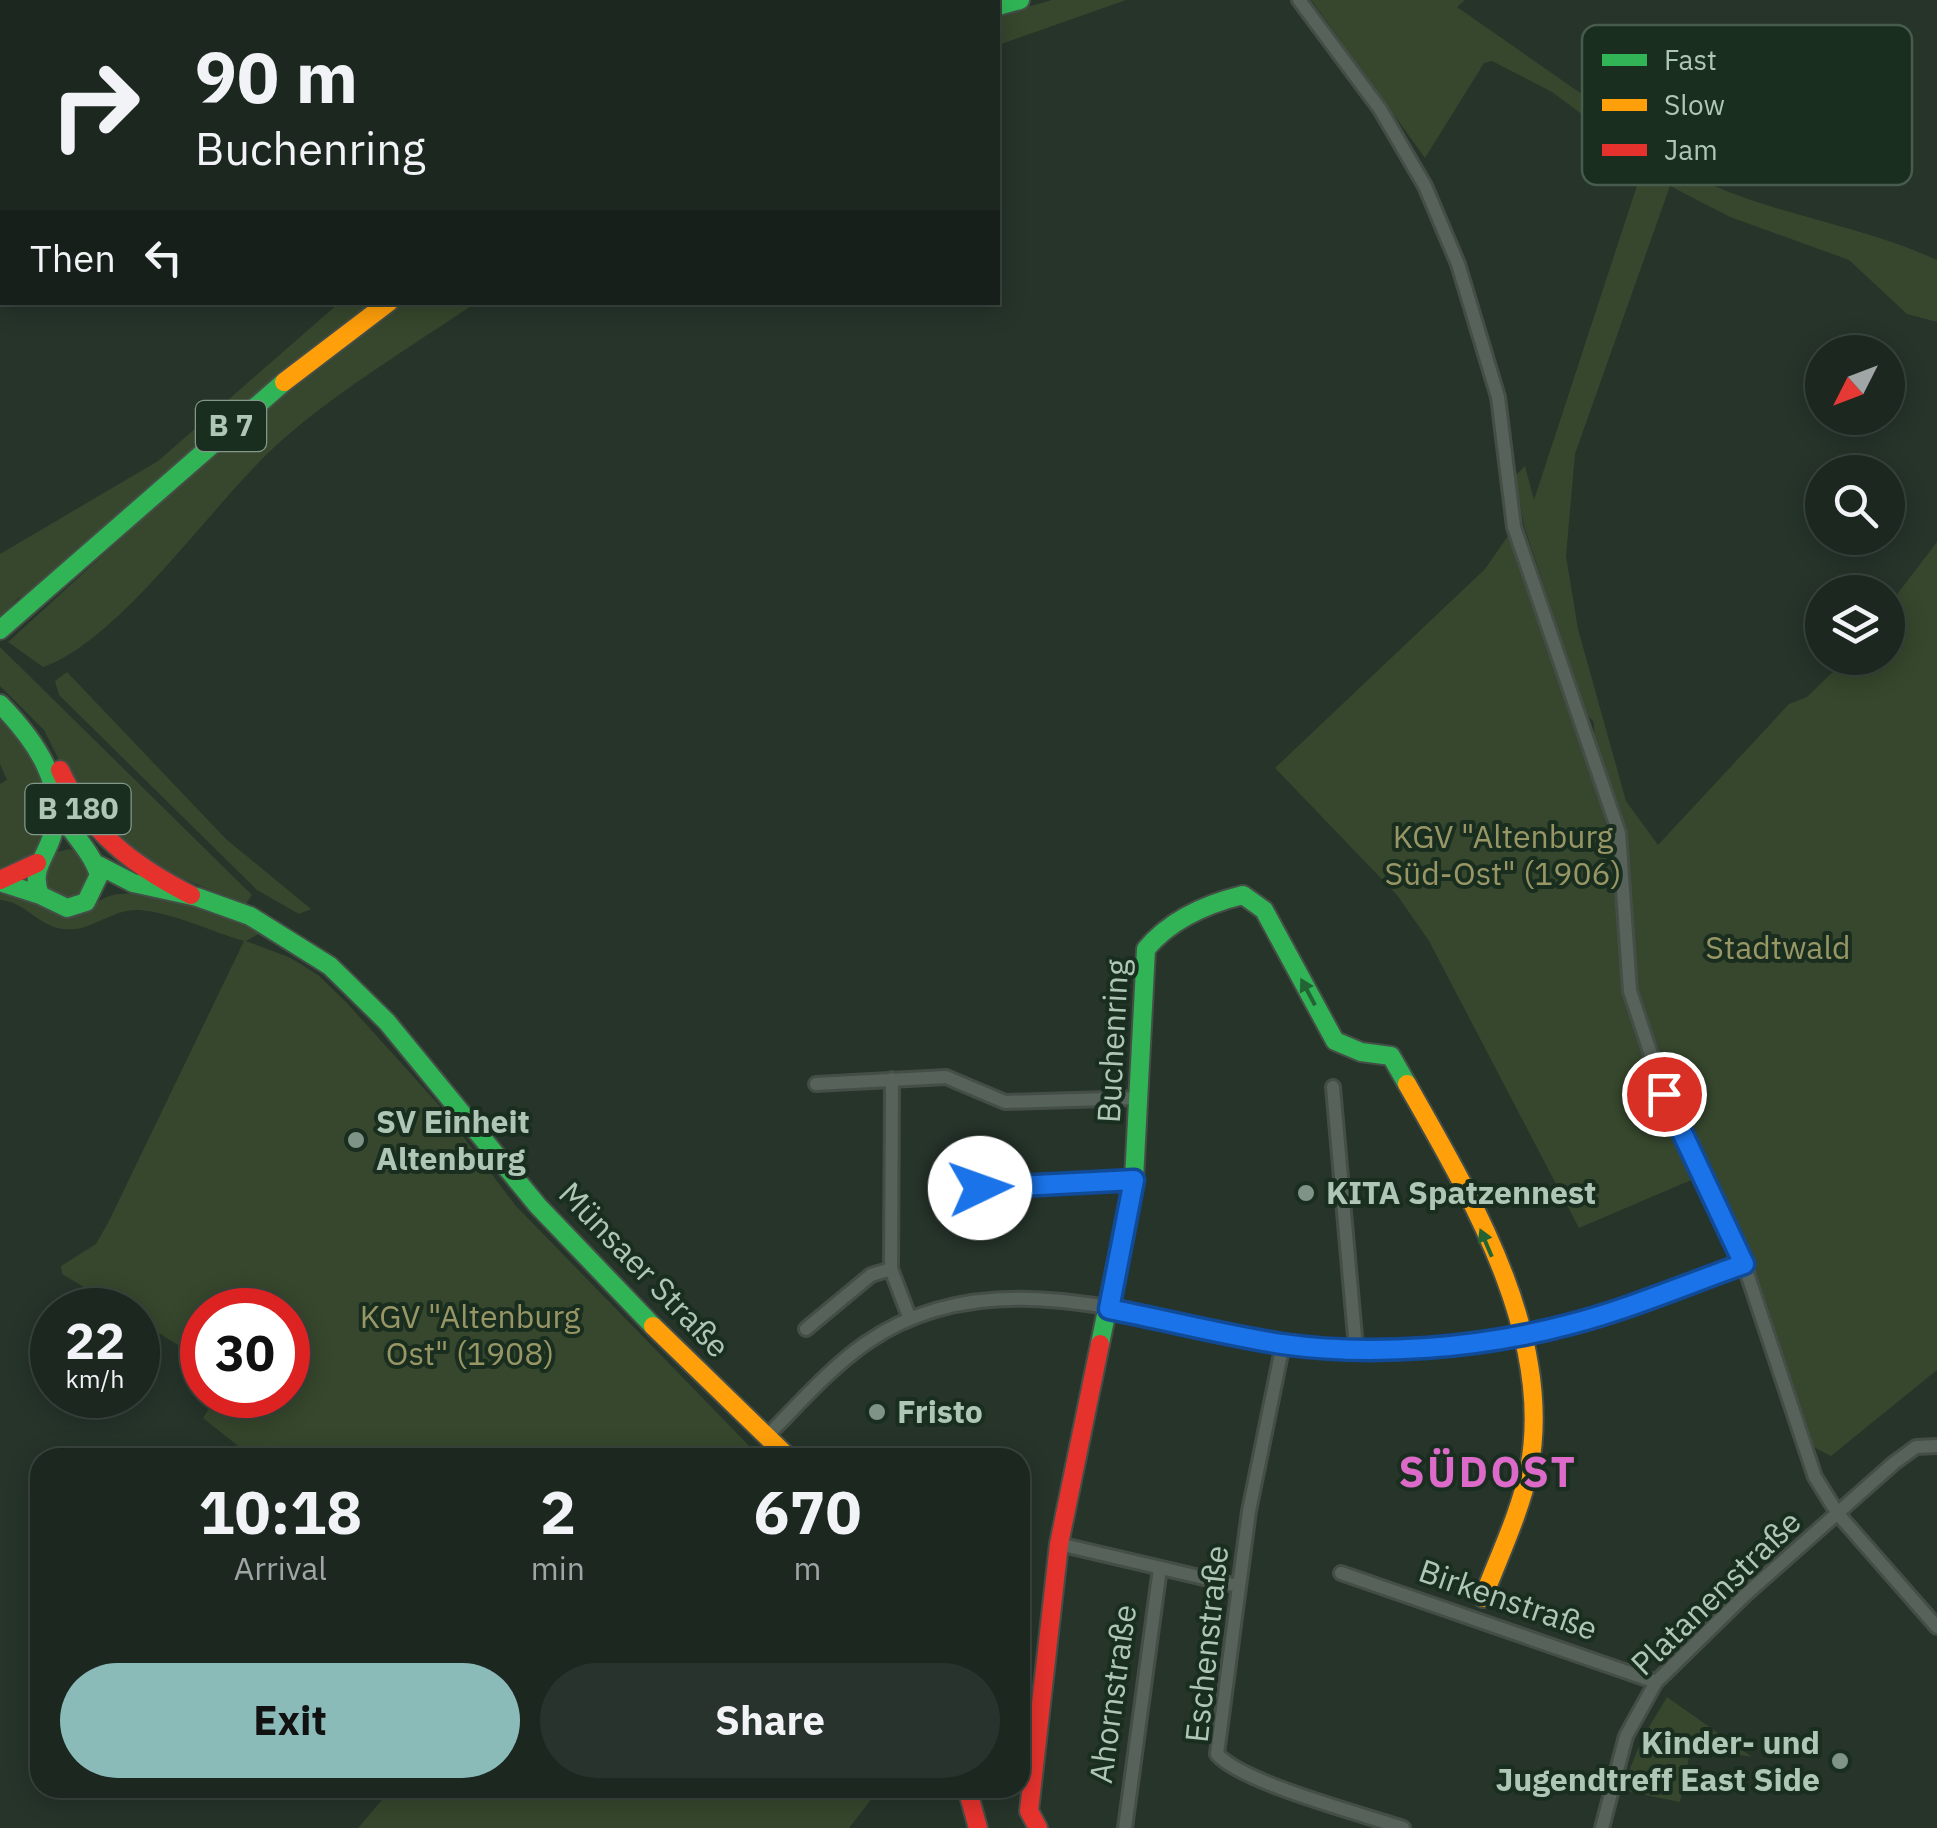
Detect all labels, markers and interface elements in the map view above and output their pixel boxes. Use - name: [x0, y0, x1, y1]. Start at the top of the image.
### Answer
- legend: [1582, 25, 1912, 185]
- text: 90 m: [195, 31, 358, 122]
- icon: right: [30, 40, 160, 170]
- text: Fast: [1664, 41, 1717, 78]
- text: Slow: [1664, 86, 1725, 123]
- text: Buchenring: [195, 119, 426, 177]
- text: Jam: [1664, 131, 1718, 168]
- icon: left: [136, 230, 191, 285]
- text: Then: [30, 233, 116, 282]
- north arrow: [1805, 335, 1905, 435]
- map controls: [1805, 335, 1905, 675]
- road number: B 7: [196, 401, 266, 451]
- button: search: [1805, 455, 1905, 555]
- button: layers: [1805, 575, 1905, 675]
- road number: B 180: [26, 784, 130, 834]
- park label: KGV "Altenburg Süd-Ost" (1906): [1384, 815, 1622, 894]
- park label: Stadtwald: [1705, 926, 1851, 968]
- street label: Buchenring: [1087, 958, 1137, 1124]
- one-way arrow: [1300, 978, 1317, 1007]
- pin: [1622, 1052, 1707, 1137]
- icon: arrive: [1637, 1067, 1692, 1122]
- place label: SV Einheit Altenburg: [376, 1100, 530, 1179]
- marker: SV Einheit Altenburg: [345, 1129, 367, 1151]
- position arrow: [928, 1136, 1032, 1240]
- place label: KITA Spatzennest: [1326, 1171, 1596, 1213]
- street label: Münsaer Straße: [550, 1173, 739, 1366]
- marker: KITA Spatzennest: [1295, 1182, 1317, 1204]
- one-way arrow: [1478, 1228, 1494, 1258]
- speed limit sign: 30: [180, 1288, 310, 1418]
- park label: KGV "Altenburg Ost" (1908): [360, 1295, 580, 1374]
- text: 22: [65, 1308, 125, 1373]
- text: km/h: [66, 1362, 124, 1395]
- place label: Fristo: [897, 1390, 983, 1432]
- marker: Fristo: [866, 1401, 888, 1423]
- district label: SÜDOST: [1398, 1444, 1578, 1499]
- text: 10:18: [199, 1472, 362, 1551]
- text: 2: [540, 1472, 576, 1551]
- text: 670: [753, 1472, 861, 1551]
- street label: Platanenstraße: [1621, 1500, 1809, 1684]
- street label: Eschenstraße: [1175, 1543, 1237, 1744]
- text: Arrival: [234, 1547, 327, 1589]
- text: min: [531, 1547, 585, 1589]
- text: m: [794, 1547, 821, 1589]
- street label: Birkenstraße: [1414, 1549, 1603, 1649]
- street label: Ahornstraße: [1079, 1602, 1145, 1786]
- button: Exit: [60, 1663, 520, 1778]
- button: Share: [540, 1663, 1000, 1778]
- place label: Kinder- und Jugendtreff East Side: [1495, 1721, 1820, 1800]
- marker: Kinder- und Jugendtreff East Side: [1829, 1750, 1851, 1772]

